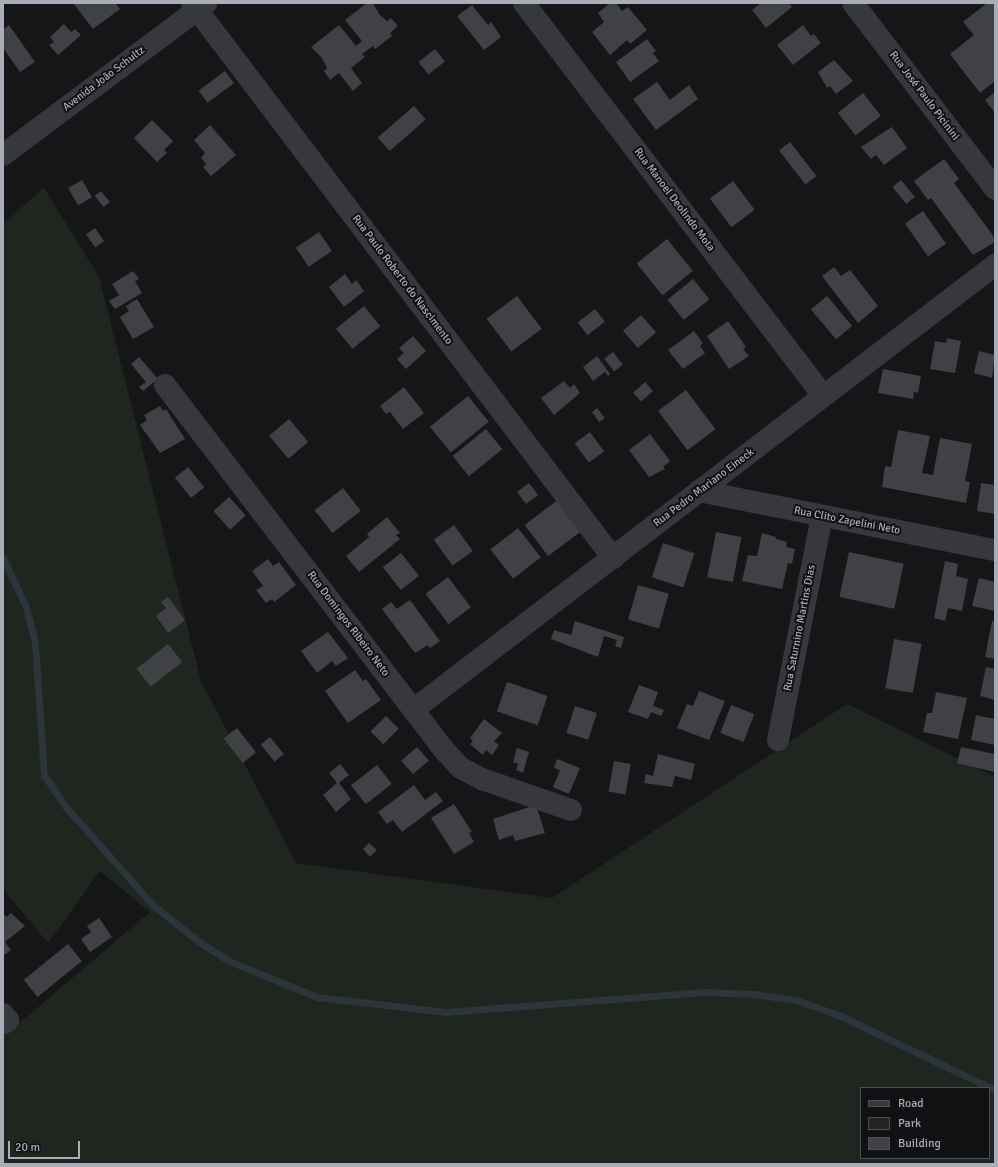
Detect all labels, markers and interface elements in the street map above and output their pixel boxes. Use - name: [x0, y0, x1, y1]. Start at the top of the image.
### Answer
- street label: Avenida João Schultz: [60, 44, 148, 114]
- street label: Rua José Paulo Picinini: [886, 49, 962, 143]
- street label: Rua Manoel Deolindo Mota: [631, 146, 717, 254]
- street label: Rua Paulo Roberto do Nascimento: [349, 213, 455, 347]
- street label: Rua Pedro Mariano Eineck: [651, 446, 757, 530]
- street label: Rua Clito Zapelini Neto: [793, 504, 901, 538]
- street label: Rua Saturnino Martins Dias: [781, 564, 819, 692]
- street label: Rua Domingos Ribeiro Neto: [304, 569, 392, 679]
- legend: [860, 1087, 990, 1159]
- text: Road: [898, 1096, 924, 1111]
- text: Park: [898, 1116, 921, 1131]
- scale bar: [10, 1133, 82, 1159]
- text: Building: [898, 1136, 941, 1151]
- text: 20 m: [15, 1140, 40, 1155]

